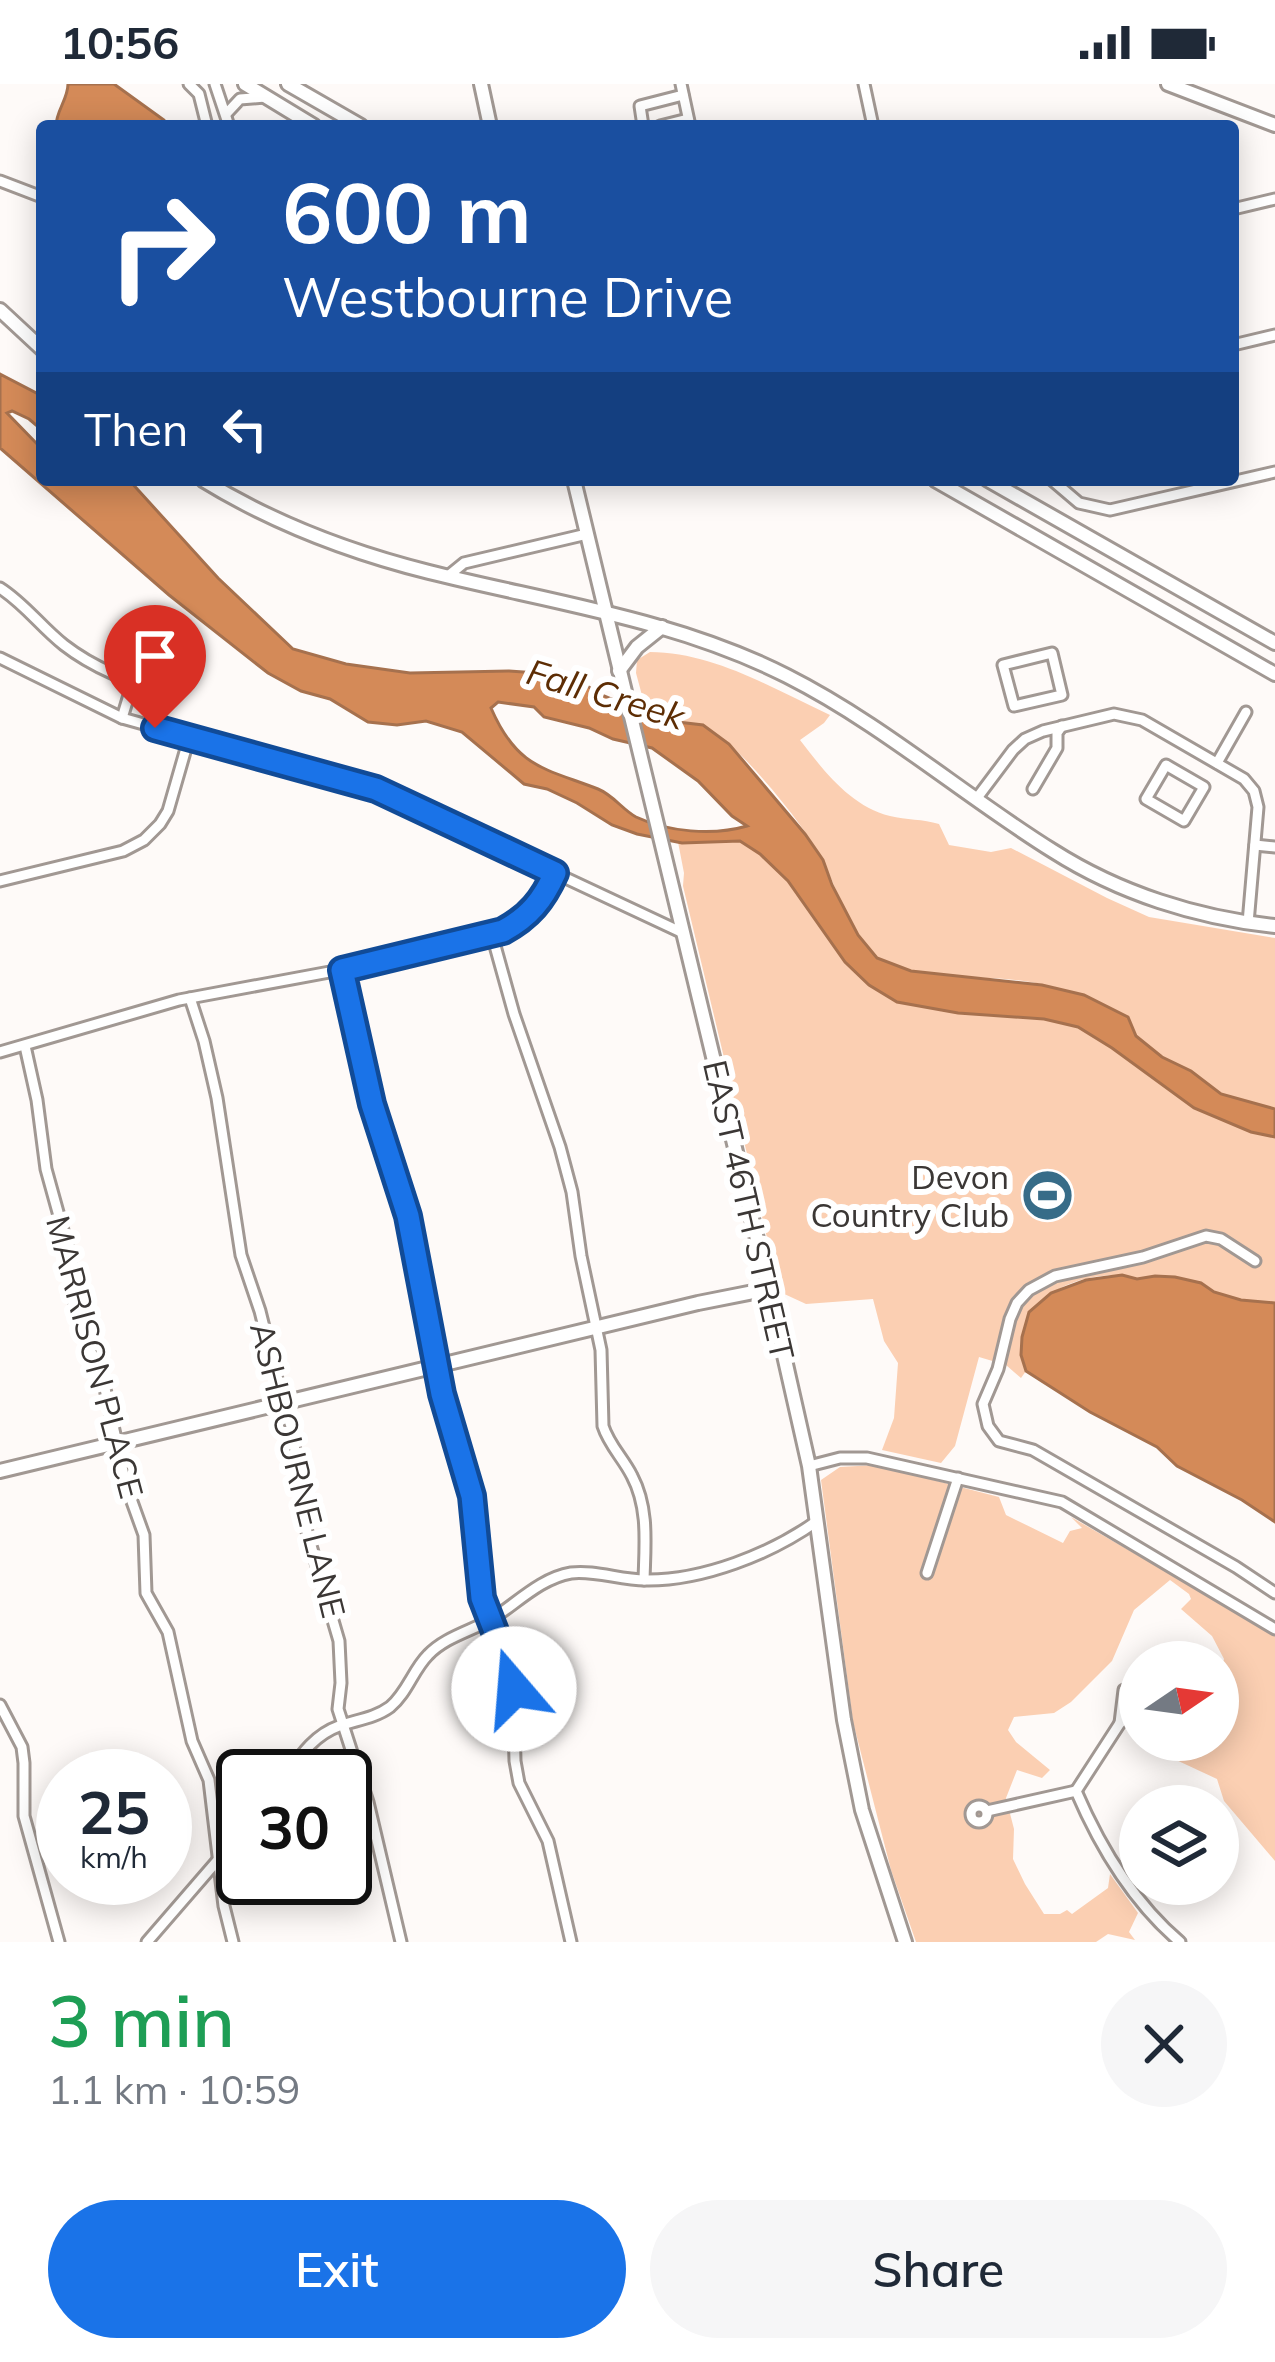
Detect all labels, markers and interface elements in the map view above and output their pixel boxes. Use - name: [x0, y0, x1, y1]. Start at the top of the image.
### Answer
- text: 10:56: [60, 14, 179, 70]
- text: 600 m: [282, 159, 532, 264]
- icon: right: [84, 168, 240, 324]
- text: Westbourne Drive: [282, 263, 733, 331]
- icon: left: [212, 396, 278, 462]
- text: Then: [84, 401, 188, 457]
- pin: [104, 605, 206, 728]
- icon: arrive: [122, 623, 188, 689]
- water label: Fall Creek: [522, 648, 692, 739]
- street label: EAST 46TH STREET: [695, 1056, 804, 1364]
- place label: Devon Country Club: [810, 1156, 1009, 1235]
- sports icon: Devon Country Club: [1020, 1168, 1076, 1224]
- street label: MARRISON PLACE: [38, 1211, 153, 1503]
- street label: ASHBOURNE LANE: [242, 1318, 355, 1622]
- position arrow: [451, 1626, 577, 1752]
- north arrow: [1119, 1641, 1239, 1761]
- map controls: [1119, 1641, 1239, 1905]
- speed limit sign: 30: [216, 1749, 372, 1905]
- text: 25: [78, 1774, 150, 1849]
- button: layers: [1119, 1785, 1239, 1905]
- text: km/h: [80, 1838, 148, 1876]
- text: 3 min: [48, 1975, 235, 2065]
- button: close: [1101, 1981, 1227, 2107]
- text: 1.1 km · 10:59: [48, 2065, 300, 2114]
- button: Exit: [48, 2200, 626, 2338]
- button: Share: [650, 2200, 1227, 2338]

